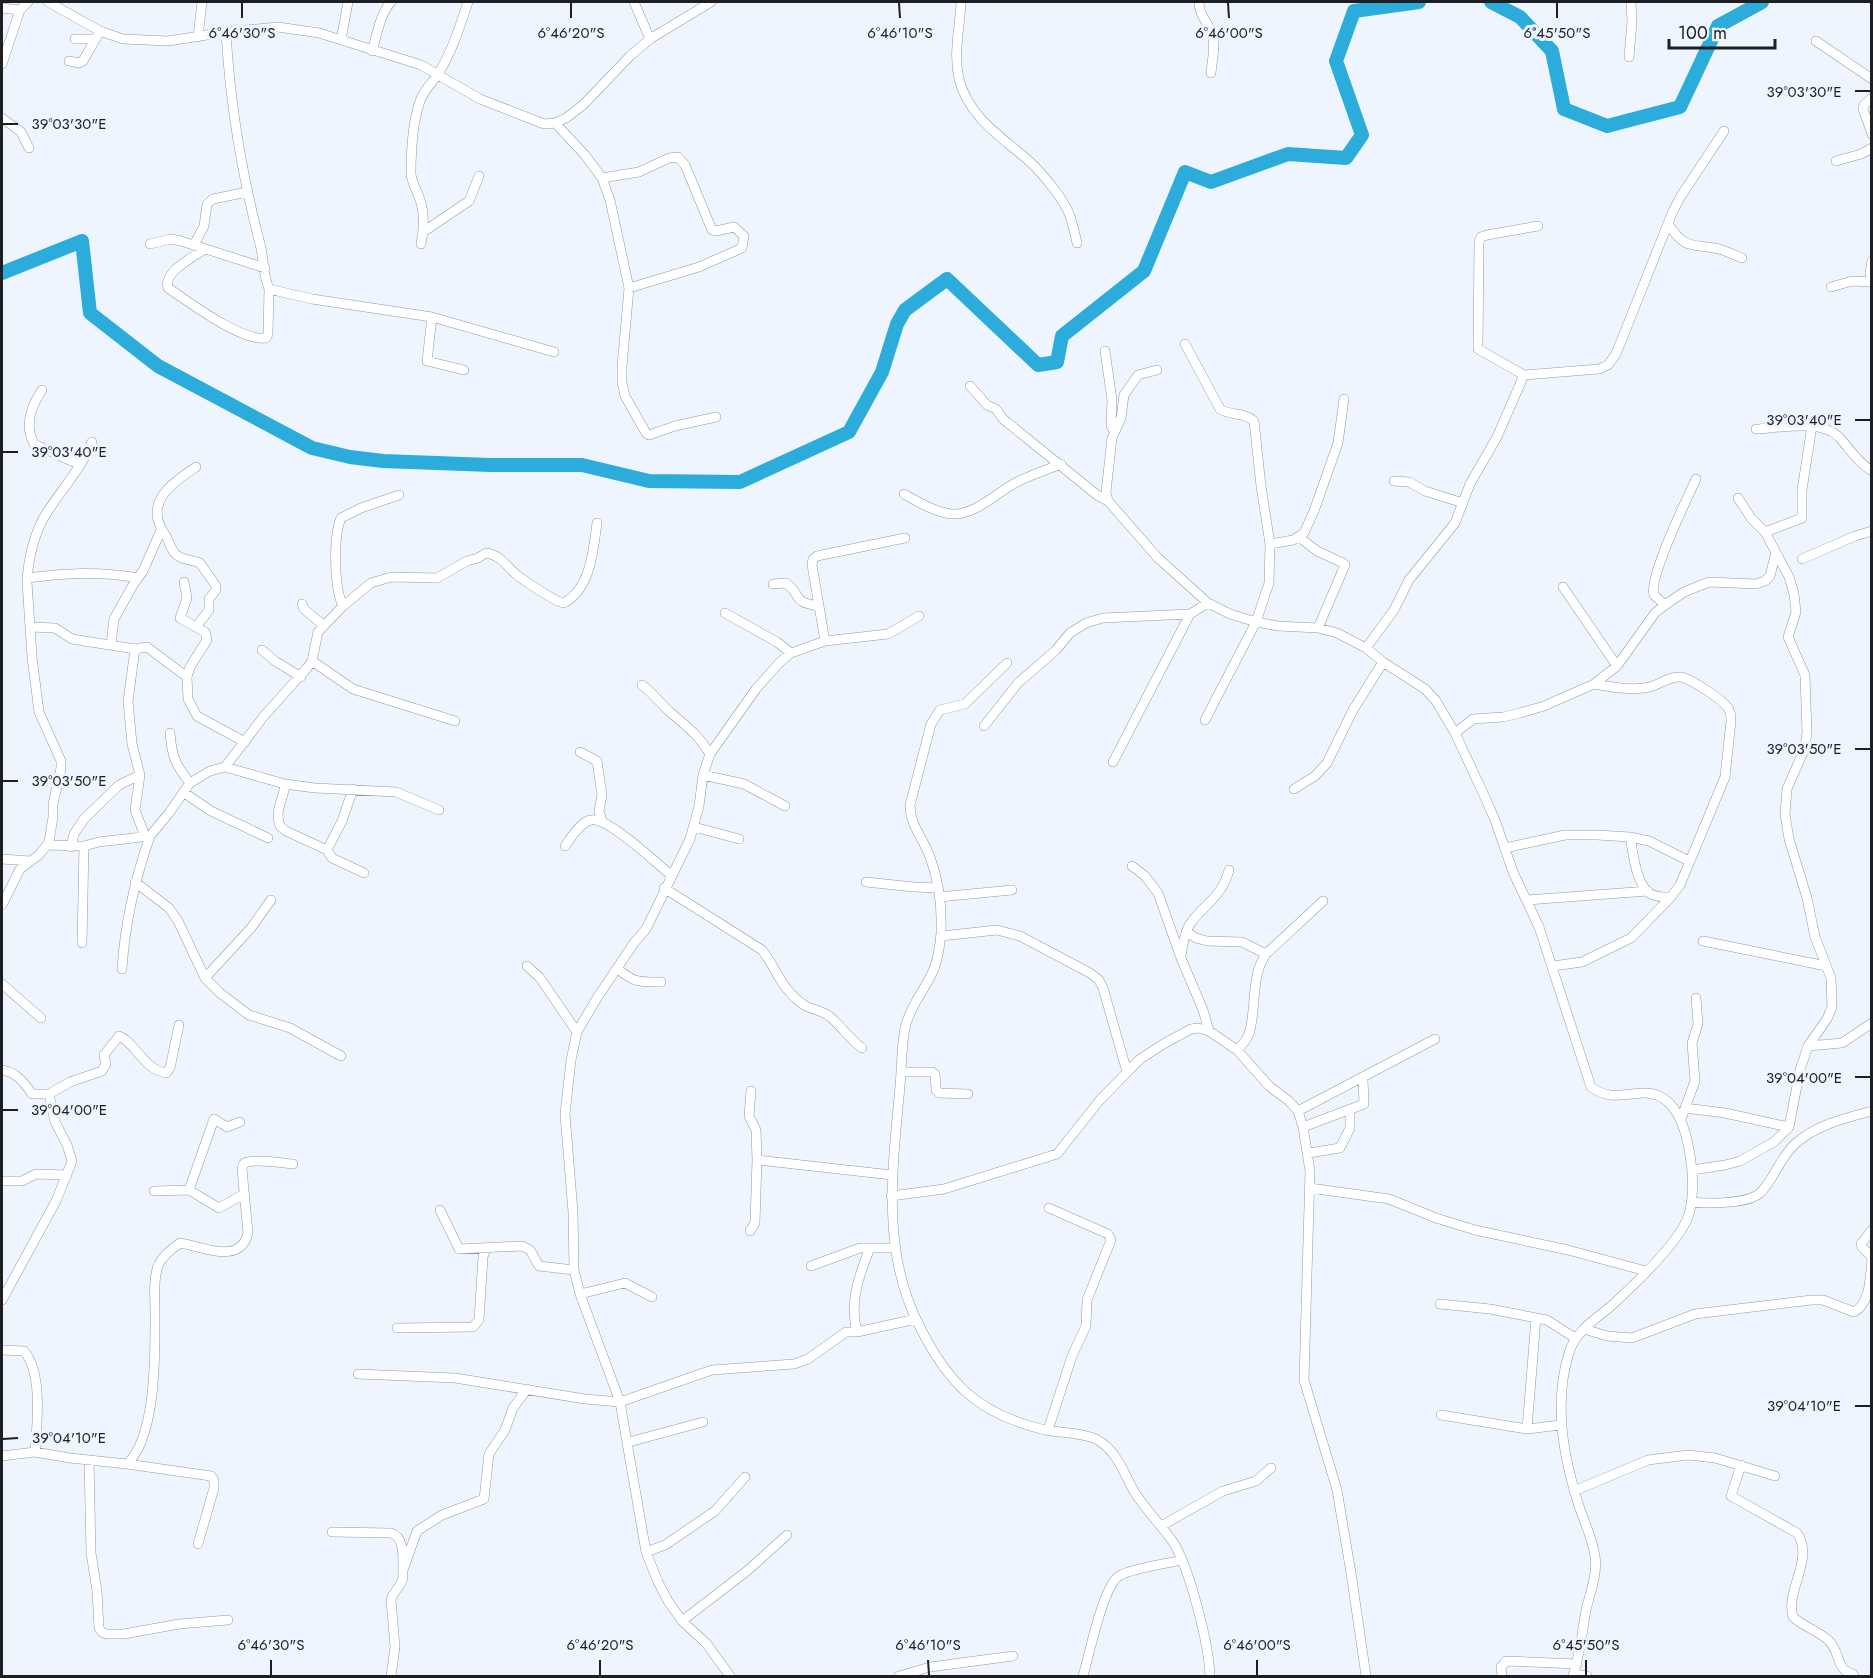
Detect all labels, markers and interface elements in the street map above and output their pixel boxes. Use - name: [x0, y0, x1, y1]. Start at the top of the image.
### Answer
- scale bar: [1669, 12, 1776, 50]
- text: 100 m: [1678, 20, 1727, 46]
- text: 6°46'30"S: [209, 22, 275, 44]
- text: 6°46'20"S: [537, 22, 605, 44]
- text: 6°46'10"S: [867, 22, 933, 44]
- text: 6°46'00"S: [1195, 22, 1263, 44]
- text: 6°45'50"S: [1524, 22, 1590, 44]
- text: 39°03'30"E: [1767, 81, 1841, 103]
- text: 39°03'30"E: [32, 113, 106, 135]
- text: 39°03'40"E: [1766, 409, 1842, 431]
- text: 39°03'40"E: [31, 441, 107, 463]
- text: 39°03'50"E: [1766, 738, 1842, 760]
- text: 39°03'50"E: [31, 770, 107, 792]
- text: 39°04'00"E: [1766, 1067, 1842, 1089]
- text: 39°04'00"E: [31, 1099, 107, 1121]
- text: 39°04'10"E: [1767, 1395, 1841, 1417]
- text: 39°04'10"E: [32, 1427, 106, 1449]
- text: 6°46'30"S: [238, 1634, 304, 1656]
- text: 6°46'20"S: [566, 1634, 634, 1656]
- text: 6°46'10"S: [895, 1634, 961, 1656]
- text: 6°46'00"S: [1223, 1634, 1291, 1656]
- text: 6°45'50"S: [1553, 1634, 1619, 1656]

